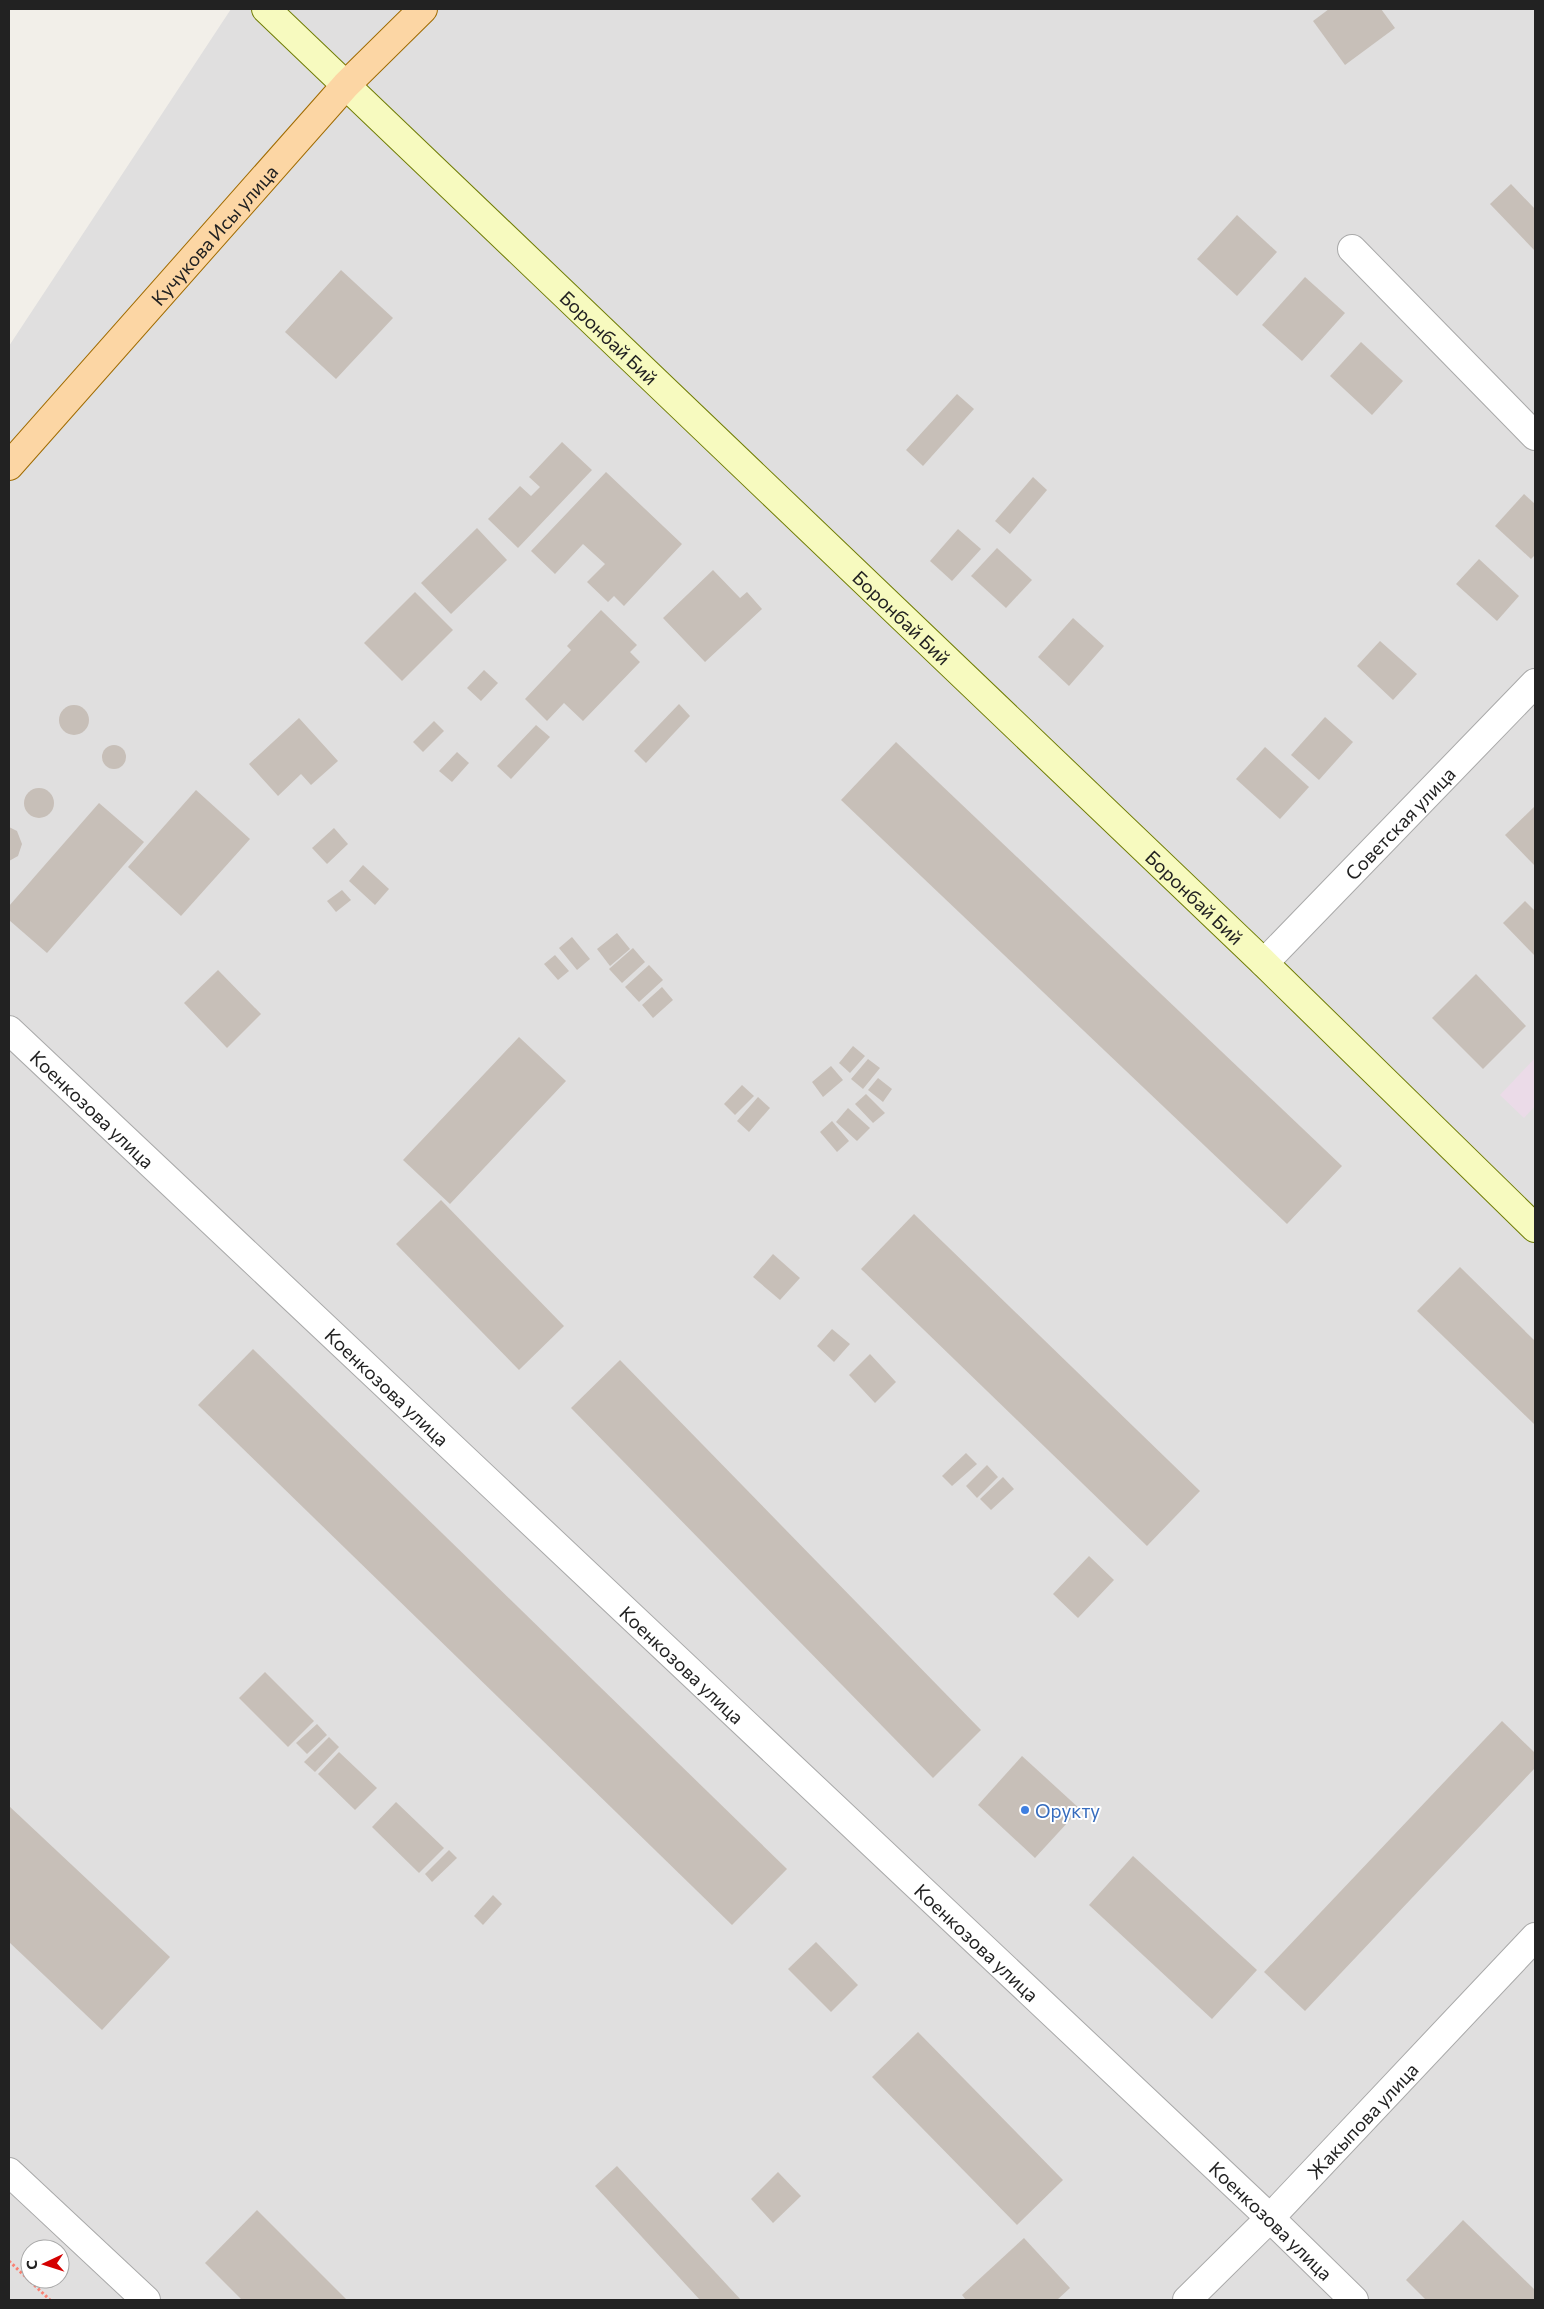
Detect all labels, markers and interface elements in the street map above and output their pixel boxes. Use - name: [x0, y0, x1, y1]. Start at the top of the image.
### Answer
- street label: Кучукова Исы улица: [146, 160, 282, 309]
- street label: Боронбай Бий: [556, 285, 663, 389]
- street label: Боронбай Бий: [849, 565, 956, 669]
- street label: Советская улица: [1340, 762, 1459, 884]
- street label: Боронбай Бий: [1141, 845, 1248, 949]
- street label: Коенкозова улица: [26, 1045, 159, 1173]
- street label: Коенкозова улица: [321, 1323, 454, 1450]
- street label: Коенкозова улица: [616, 1601, 749, 1728]
- place label: Орукту: [1035, 1799, 1100, 1822]
- marker: Орукту: [1019, 1804, 1031, 1816]
- street label: Коенкозова улица: [910, 1878, 1044, 2006]
- street label: Жакыпова улица: [1302, 2057, 1422, 2183]
- street label: Коенкозова улица: [1205, 2156, 1338, 2284]
- north arrow: [20, 2239, 70, 2289]
- text: С: [23, 2260, 40, 2270]

